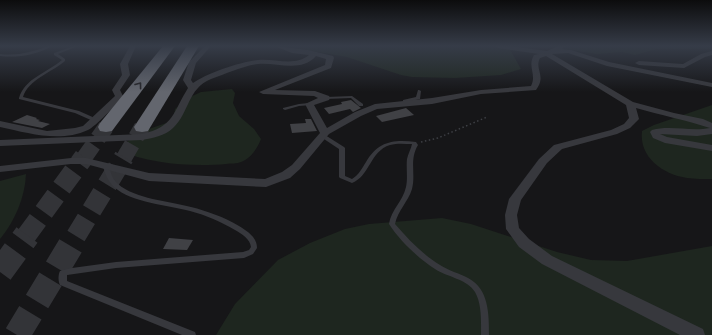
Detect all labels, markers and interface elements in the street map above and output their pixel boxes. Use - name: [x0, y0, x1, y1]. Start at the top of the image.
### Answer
- one-way arrow: [134, 82, 141, 89]

